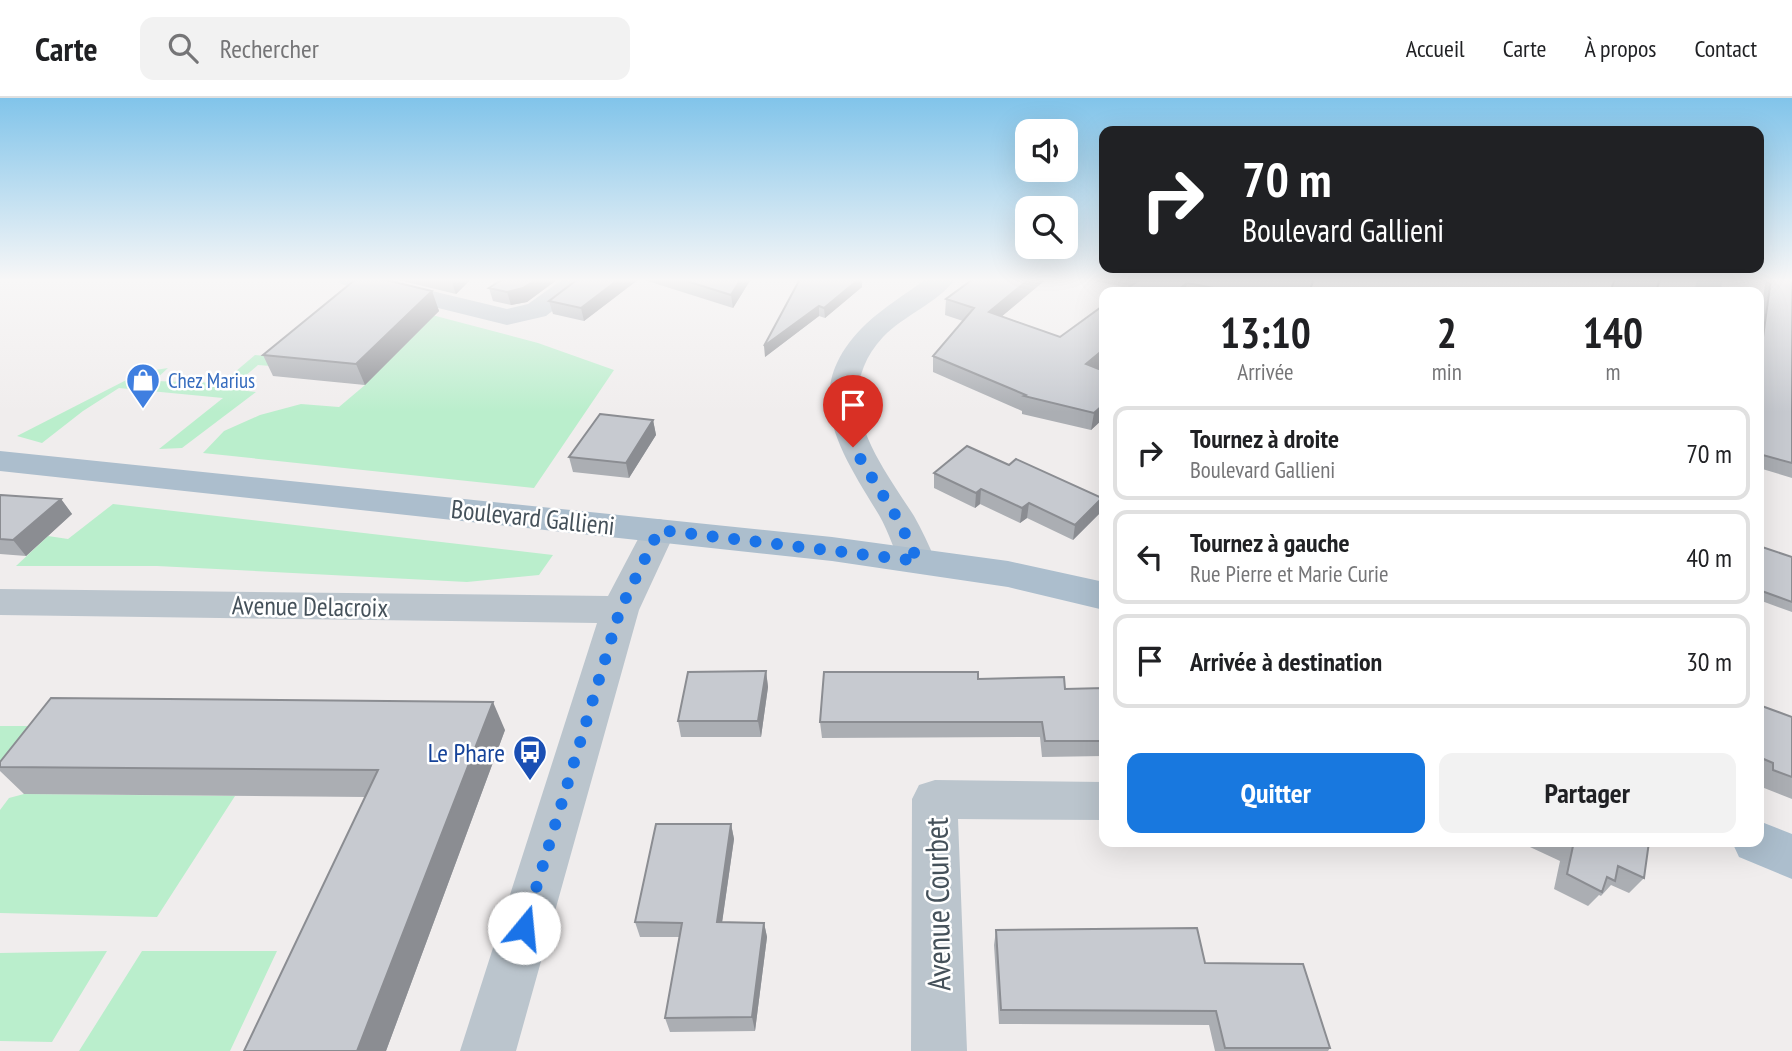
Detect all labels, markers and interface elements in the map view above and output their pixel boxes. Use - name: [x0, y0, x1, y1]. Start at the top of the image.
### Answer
- search box: [140, 17, 630, 80]
- text: Carte: [35, 27, 98, 70]
- icon: search: [164, 29, 202, 67]
- text: Rechercher: [220, 32, 319, 65]
- text: Accueil: [1406, 33, 1465, 64]
- text: Carte: [1503, 33, 1546, 64]
- text: À propos: [1584, 33, 1656, 64]
- text: Contact: [1694, 33, 1757, 64]
- map controls: [1015, 119, 1078, 259]
- button: sound: [1015, 119, 1078, 182]
- text: 70 m: [1242, 147, 1331, 211]
- icon: right: [1127, 154, 1218, 245]
- button: search: [1015, 196, 1078, 259]
- text: Boulevard Gallieni: [1242, 209, 1444, 251]
- text: 13:10: [1220, 305, 1311, 360]
- text: 2: [1437, 305, 1457, 360]
- text: 140: [1583, 305, 1643, 360]
- text: Arrivée: [1237, 357, 1293, 386]
- text: min: [1432, 357, 1462, 386]
- text: m: [1605, 357, 1620, 386]
- shop icon: Chez Marius: [124, 361, 162, 410]
- place label: Chez Marius: [168, 367, 255, 394]
- pin: [823, 375, 883, 447]
- icon: arrive: [834, 386, 872, 424]
- text: Tournez à droite: [1190, 422, 1339, 455]
- icon: right: [1131, 434, 1169, 472]
- text: 70 m: [1686, 437, 1732, 470]
- text: Boulevard Gallieni: [1190, 455, 1335, 484]
- street label: Boulevard Gallieni: [450, 492, 616, 542]
- text: Tournez à gauche: [1190, 526, 1350, 559]
- icon: left: [1131, 538, 1169, 576]
- text: 40 m: [1686, 541, 1732, 574]
- text: Rue Pierre et Marie Curie: [1190, 559, 1388, 588]
- street label: Avenue Delacroix: [232, 588, 389, 624]
- icon: arrive: [1131, 642, 1169, 680]
- text: Arrivée à destination: [1190, 645, 1382, 678]
- text: 30 m: [1686, 645, 1732, 678]
- bus stop icon: Le Phare: [511, 733, 549, 782]
- place label: Le Phare: [428, 736, 505, 769]
- button: Quitter: [1127, 753, 1425, 833]
- button: Partager: [1439, 753, 1736, 833]
- street label: Avenue Courbet: [914, 817, 960, 991]
- position arrow: [487, 891, 561, 965]

